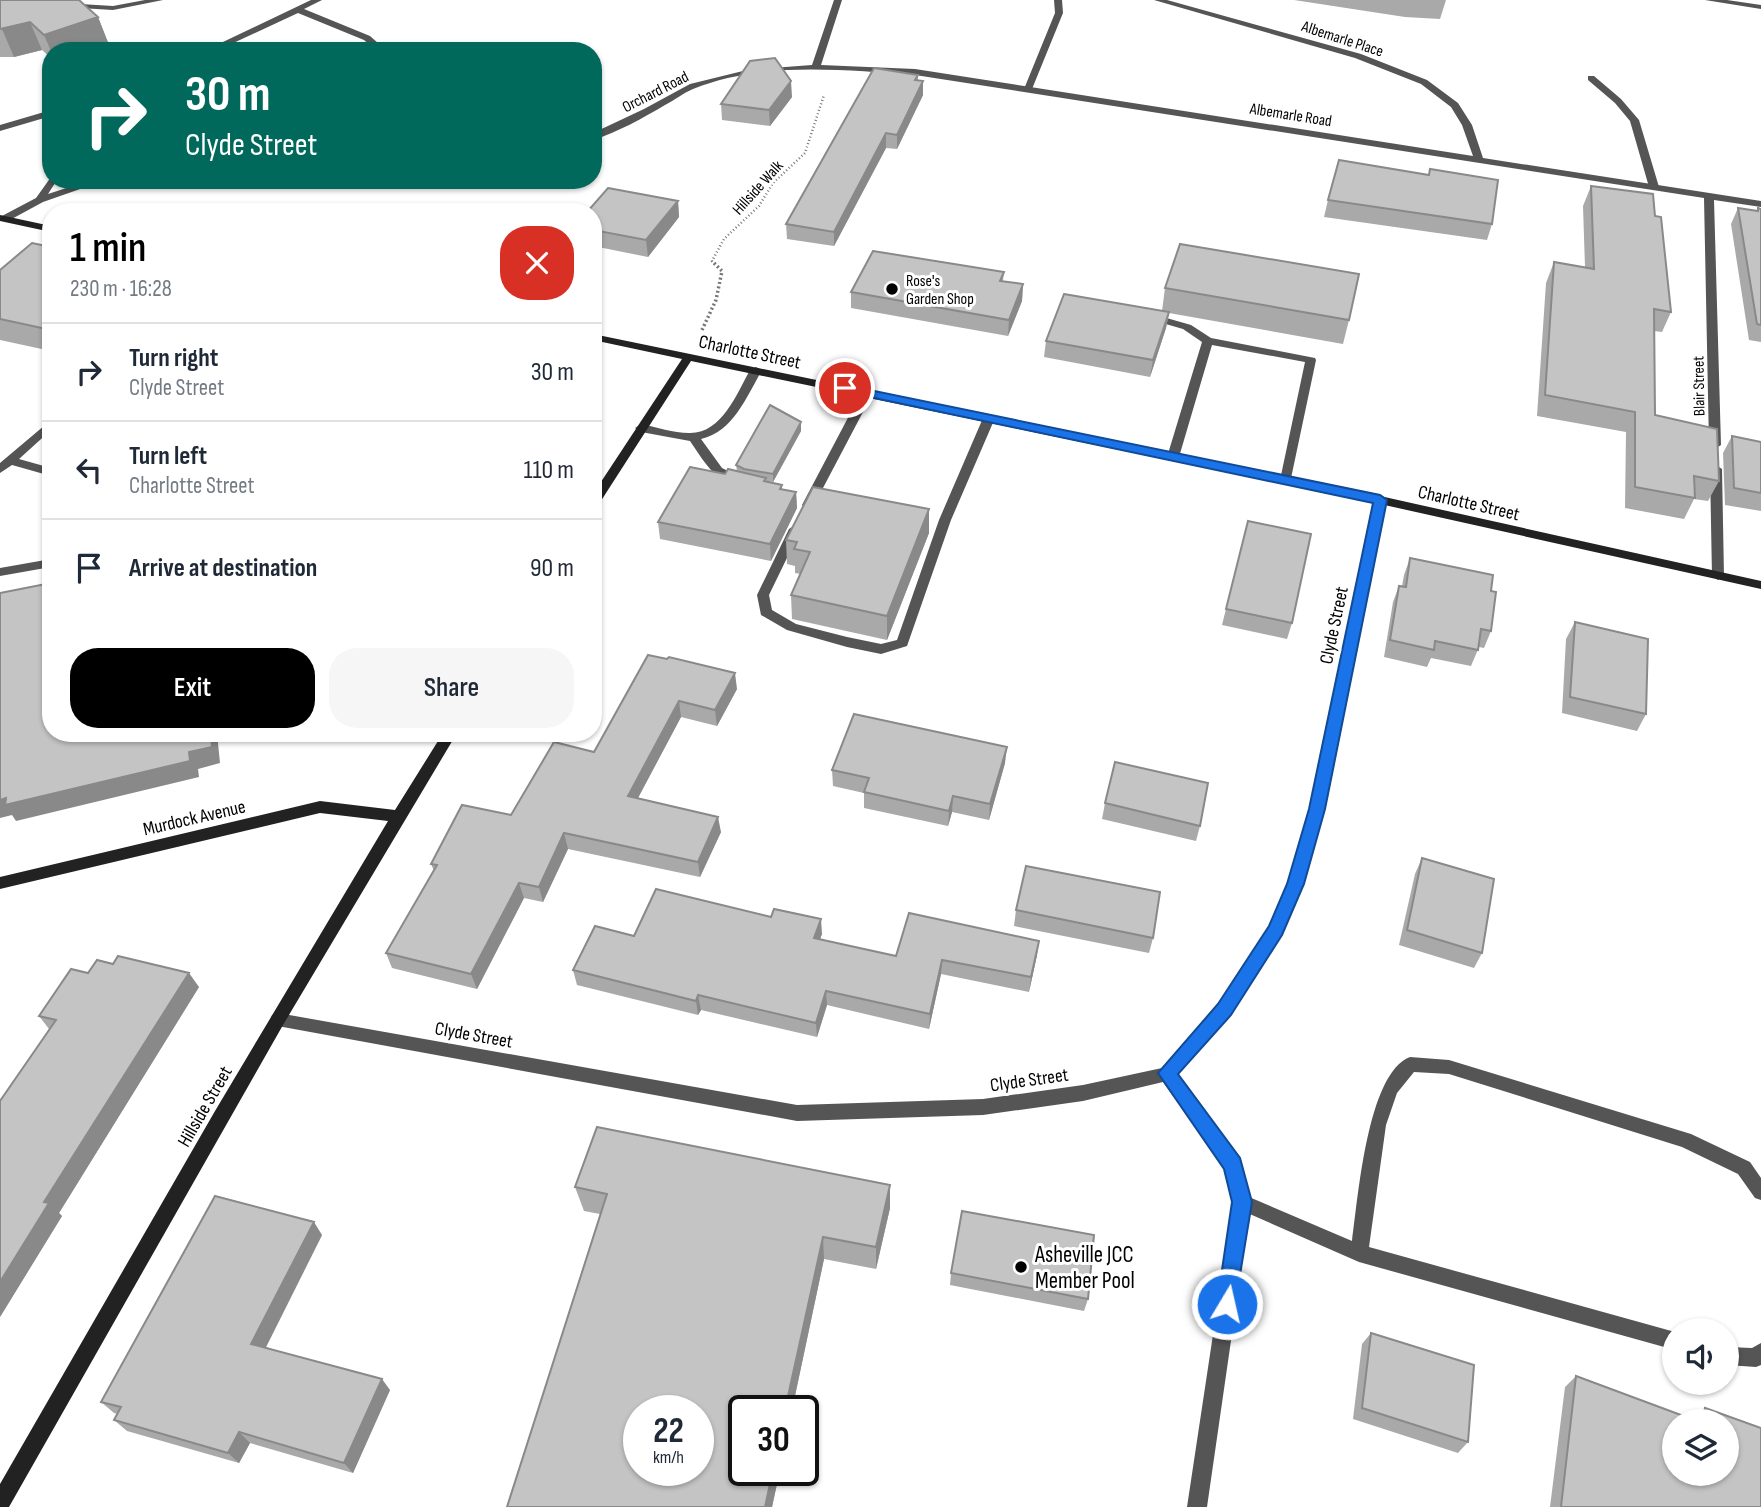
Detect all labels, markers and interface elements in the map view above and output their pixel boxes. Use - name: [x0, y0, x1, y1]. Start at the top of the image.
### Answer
- street label: Albemarle Place: [1298, 17, 1386, 62]
- text: 30 m: [185, 66, 270, 125]
- street label: Orchard Road: [619, 68, 692, 117]
- icon: right: [70, 70, 161, 161]
- street label: Albemarle Road: [1247, 99, 1333, 131]
- text: Clyde Street: [185, 126, 317, 165]
- street label: Hillside Walk: [729, 157, 787, 219]
- text: 1 min: [70, 223, 146, 274]
- button: close: [500, 226, 574, 300]
- place label: Rose's Garden Shop: [906, 272, 974, 309]
- text: 230 m · 16:28: [70, 275, 172, 303]
- marker: Rose's Garden Shop: [884, 281, 900, 297]
- street label: Charlotte Street: [697, 330, 803, 375]
- text: Turn right: [129, 343, 218, 374]
- icon: right: [70, 353, 108, 391]
- street label: Blair Street: [1689, 356, 1710, 416]
- text: 30 m: [531, 357, 574, 388]
- pin: [815, 358, 875, 418]
- icon: arrive: [826, 369, 864, 407]
- text: Clyde Street: [129, 374, 224, 402]
- text: Turn left: [129, 441, 207, 472]
- icon: left: [70, 451, 108, 489]
- text: 110 m: [523, 455, 574, 486]
- text: Charlotte Street: [129, 472, 255, 500]
- street label: Charlotte Street: [1416, 481, 1522, 526]
- icon: arrive: [70, 549, 108, 587]
- text: Arrive at destination: [129, 553, 317, 584]
- text: 90 m: [530, 553, 574, 584]
- street label: Clyde Street: [1315, 584, 1354, 666]
- button: Exit: [70, 648, 315, 728]
- button: Share: [329, 648, 574, 728]
- street label: Murdock Avenue: [141, 795, 248, 841]
- street label: Clyde Street: [433, 1017, 515, 1054]
- street label: Hillside Street: [173, 1062, 238, 1151]
- street label: Clyde Street: [989, 1064, 1070, 1097]
- place label: Asheville JCC Member Pool: [1034, 1241, 1135, 1295]
- marker: Asheville JCC Member Pool: [1013, 1259, 1029, 1275]
- position arrow: [1190, 1267, 1264, 1341]
- map controls: [1662, 1318, 1739, 1486]
- button: sound: [1662, 1318, 1739, 1395]
- speed limit sign: 30: [728, 1395, 819, 1486]
- button: layers: [1662, 1409, 1739, 1486]
- text: 22: [653, 1410, 684, 1453]
- text: km/h: [653, 1447, 684, 1468]

